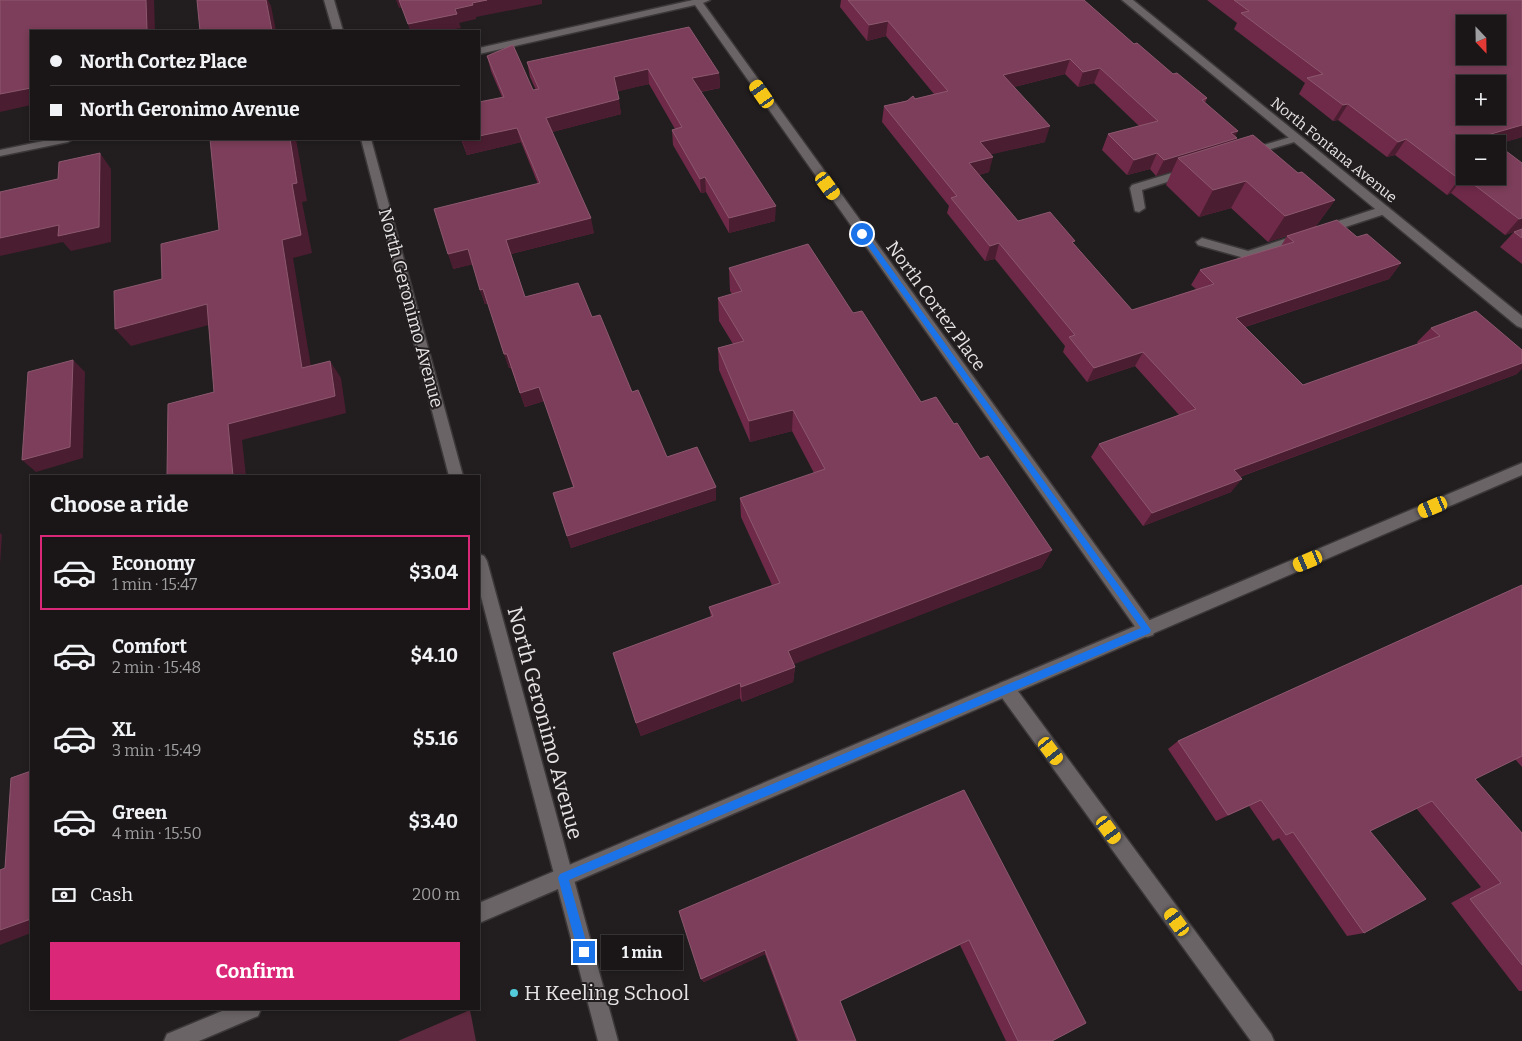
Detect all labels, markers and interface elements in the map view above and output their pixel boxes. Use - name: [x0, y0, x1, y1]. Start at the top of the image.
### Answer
- north arrow: [1456, 15, 1506, 65]
- map controls: [1456, 15, 1506, 185]
- text: North Cortez Place: [80, 50, 247, 73]
- button: +: [1456, 75, 1506, 125]
- car: [747, 77, 776, 111]
- street label: North Fontana Avenue: [1267, 94, 1401, 206]
- text: North Geronimo Avenue: [80, 98, 300, 121]
- button: −: [1456, 135, 1506, 185]
- car: [813, 169, 842, 203]
- street label: North Geronimo Avenue: [374, 206, 448, 410]
- route start: [851, 223, 873, 245]
- street label: North Cortez Place: [881, 237, 991, 375]
- text: Choose a ride: [50, 491, 189, 518]
- car: [1416, 494, 1449, 520]
- car: [1291, 548, 1324, 574]
- icon: car: [52, 550, 97, 595]
- text: Economy: [112, 552, 195, 575]
- text: $3.04: [409, 561, 458, 584]
- text: 1 min · 15:47: [112, 575, 197, 594]
- street label: North Geronimo Avenue: [501, 604, 589, 842]
- icon: car: [52, 633, 97, 678]
- text: Comfort: [112, 635, 187, 658]
- text: $4.10: [411, 644, 458, 667]
- text: 2 min · 15:48: [112, 658, 201, 677]
- icon: car: [52, 716, 97, 761]
- text: XL: [112, 718, 136, 741]
- text: $5.16: [413, 727, 458, 750]
- car: [1035, 735, 1066, 767]
- text: 3 min · 15:49: [112, 741, 201, 760]
- icon: car: [52, 799, 97, 844]
- text: Green: [112, 801, 167, 824]
- text: $3.40: [409, 810, 458, 833]
- car: [1094, 813, 1123, 847]
- text: 4 min · 15:50: [112, 824, 202, 843]
- icon: cash: [50, 881, 78, 909]
- text: Cash: [90, 883, 133, 906]
- text: 200 m: [412, 885, 460, 904]
- car: [1162, 905, 1191, 939]
- callout: 1 min: [602, 934, 684, 970]
- route end: [573, 941, 595, 963]
- button: Confirm: [50, 942, 460, 1000]
- text: 1 min: [622, 943, 662, 962]
- place label: H Keeling School: [524, 980, 689, 1006]
- marker: H Keeling School: [508, 987, 520, 999]

